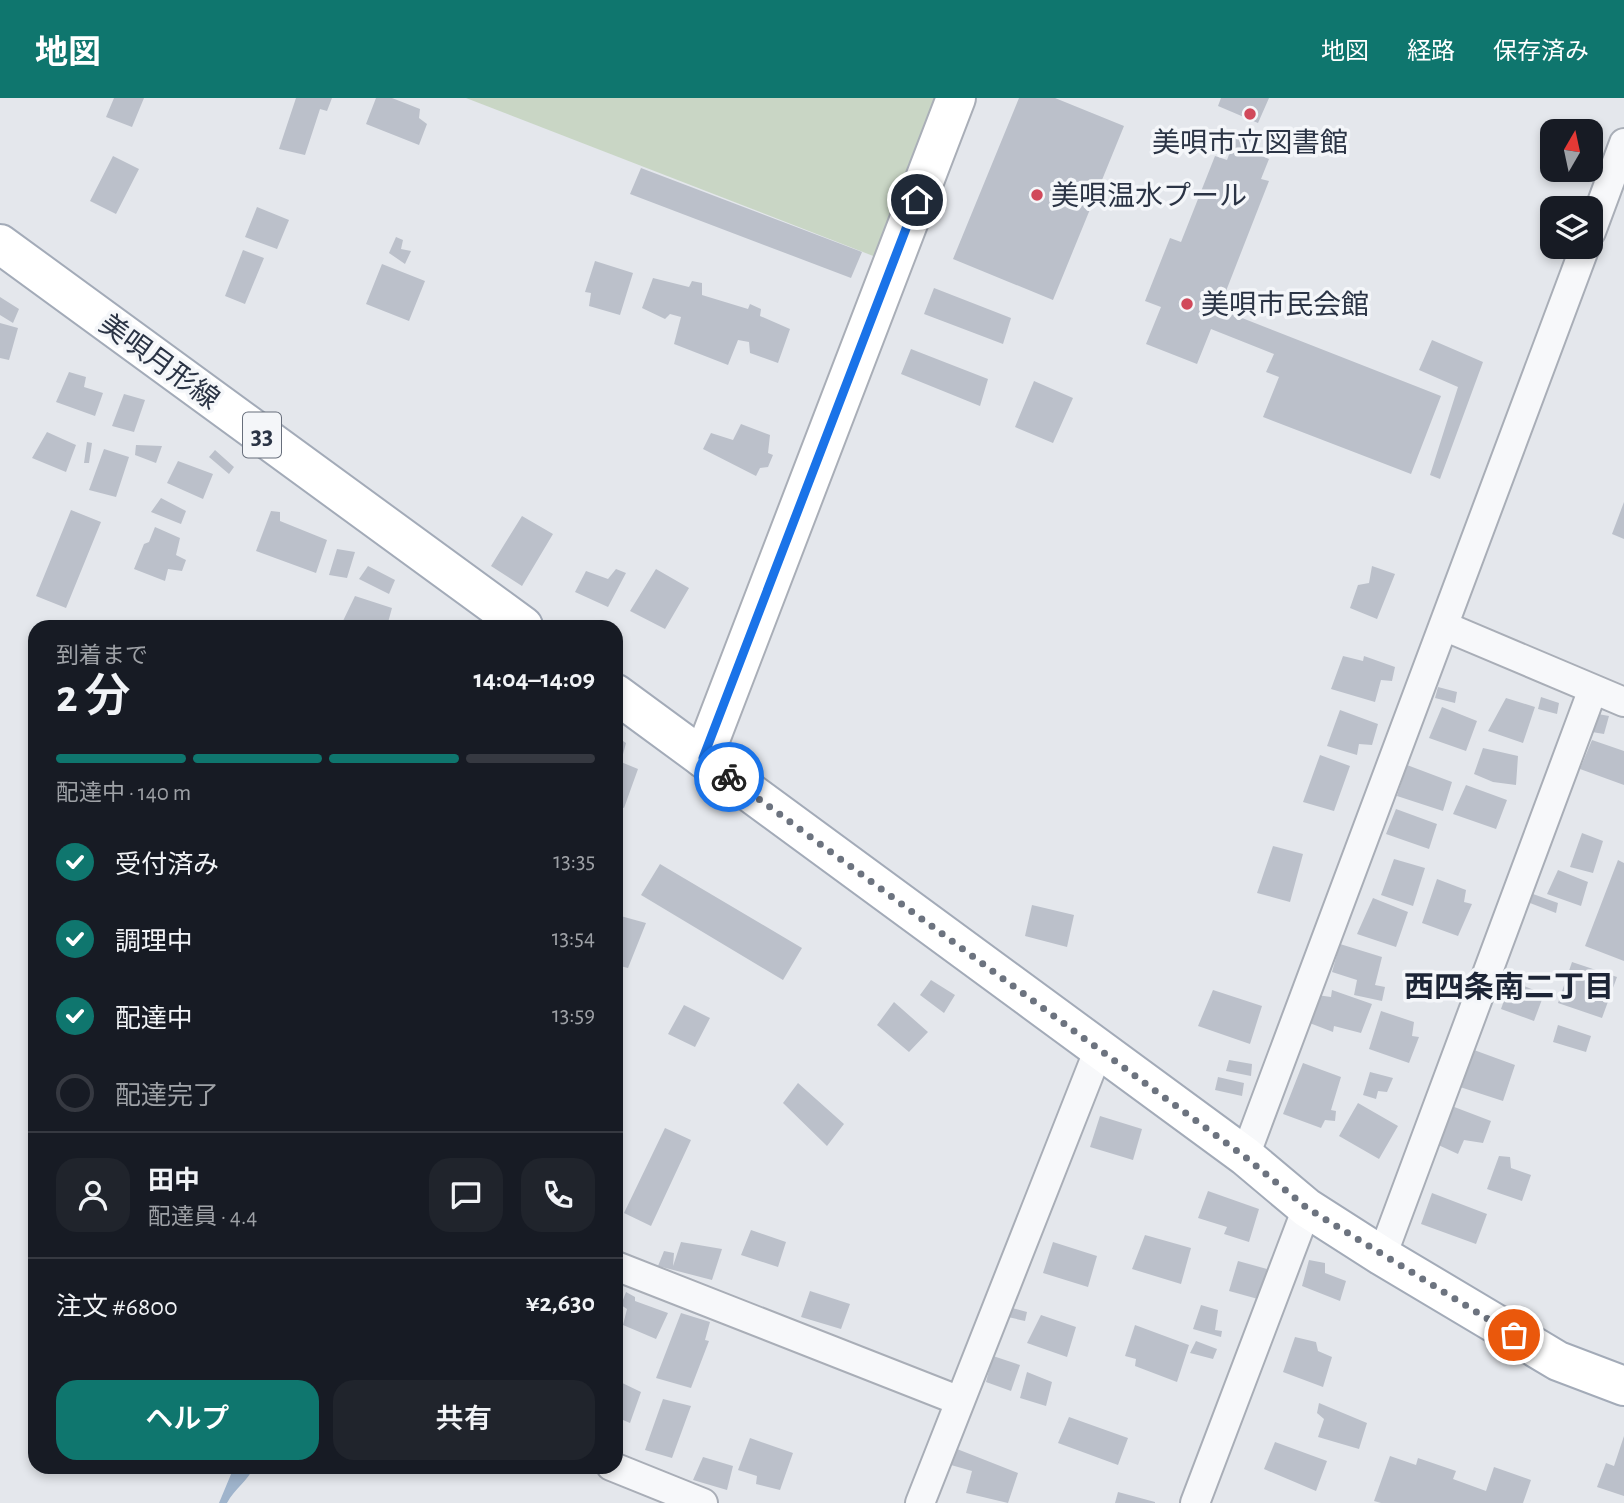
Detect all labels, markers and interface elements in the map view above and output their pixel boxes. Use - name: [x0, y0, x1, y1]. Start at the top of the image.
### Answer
- text: 地図: [35, 37, 101, 70]
- text: 地図: [1321, 40, 1369, 64]
- text: 経路: [1407, 40, 1455, 64]
- text: 保存済み: [1493, 40, 1589, 64]
- marker: 美唄市立図書館: [1242, 106, 1258, 122]
- north arrow: [1540, 119, 1603, 182]
- map controls: [1540, 119, 1603, 259]
- place label: 美唄市立図書館: [1152, 128, 1348, 158]
- pin: [887, 170, 947, 230]
- icon: home: [898, 181, 936, 219]
- place label: 美唄温水プール: [1051, 181, 1247, 211]
- marker: 美唄温水プール: [1029, 187, 1045, 203]
- button: layers: [1540, 196, 1603, 259]
- place label: 美唄市民会館: [1201, 290, 1369, 320]
- marker: 美唄市民会館: [1179, 296, 1195, 312]
- street label: 美唄月形線: [94, 309, 225, 415]
- road number: 33: [243, 412, 281, 458]
- text: 到着まで: [56, 645, 148, 668]
- text: 14:04–14:09: [474, 666, 595, 692]
- text: 2 分: [56, 674, 131, 720]
- courier: [694, 742, 764, 812]
- icon: bike: [710, 758, 748, 796]
- text: 配達中 · 140 m: [56, 782, 191, 805]
- icon: check: [56, 843, 94, 881]
- text: 13:35: [553, 850, 595, 873]
- text: 受付済み: [115, 852, 219, 878]
- icon: check: [56, 920, 94, 958]
- text: 13:54: [552, 927, 595, 950]
- text: 調理中: [115, 929, 193, 955]
- district label: 西四条南二丁目: [1404, 971, 1614, 1003]
- icon: check: [56, 997, 94, 1035]
- text: 13:59: [552, 1004, 595, 1027]
- text: 配達中: [115, 1006, 193, 1032]
- text: 配達完了: [115, 1083, 219, 1109]
- button: person: [56, 1158, 130, 1232]
- button: chat: [429, 1158, 503, 1232]
- button: phone: [521, 1158, 595, 1232]
- text: 田中: [148, 1168, 200, 1194]
- text: 配達員 · 4.4: [148, 1206, 257, 1229]
- text: ¥2,630: [526, 1290, 595, 1316]
- text: 注文 #6800: [56, 1294, 178, 1320]
- pin: [1484, 1305, 1544, 1365]
- icon: bag: [1495, 1316, 1533, 1354]
- button: ヘルプ: [56, 1380, 319, 1460]
- button: 共有: [333, 1380, 595, 1460]

